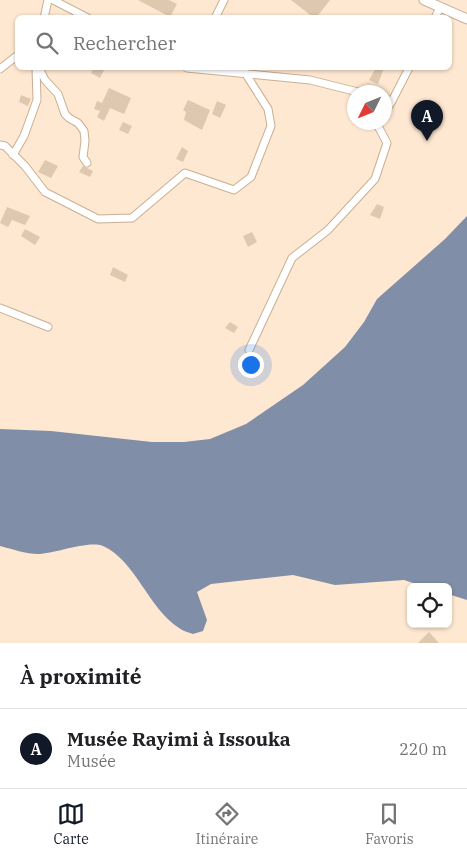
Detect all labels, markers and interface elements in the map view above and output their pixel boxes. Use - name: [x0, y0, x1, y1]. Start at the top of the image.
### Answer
- search box: [15, 15, 452, 70]
- icon: search: [33, 29, 61, 57]
- text: Rechercher: [73, 31, 176, 55]
- north arrow: [347, 85, 392, 130]
- pin: A: [411, 100, 443, 141]
- your location: [238, 352, 264, 378]
- map controls: [407, 583, 452, 628]
- button: locate: [407, 583, 452, 628]
- text: À proximité: [20, 662, 142, 690]
- text: Musée Rayimi à Issouka: [67, 727, 291, 751]
- text: A: [30, 739, 42, 759]
- text: 220 m: [399, 739, 447, 759]
- text: Musée: [67, 751, 116, 771]
- tab: Carte: [53, 800, 89, 848]
- tab: Itinéraire: [196, 800, 258, 848]
- tab: Favoris: [365, 800, 414, 848]

